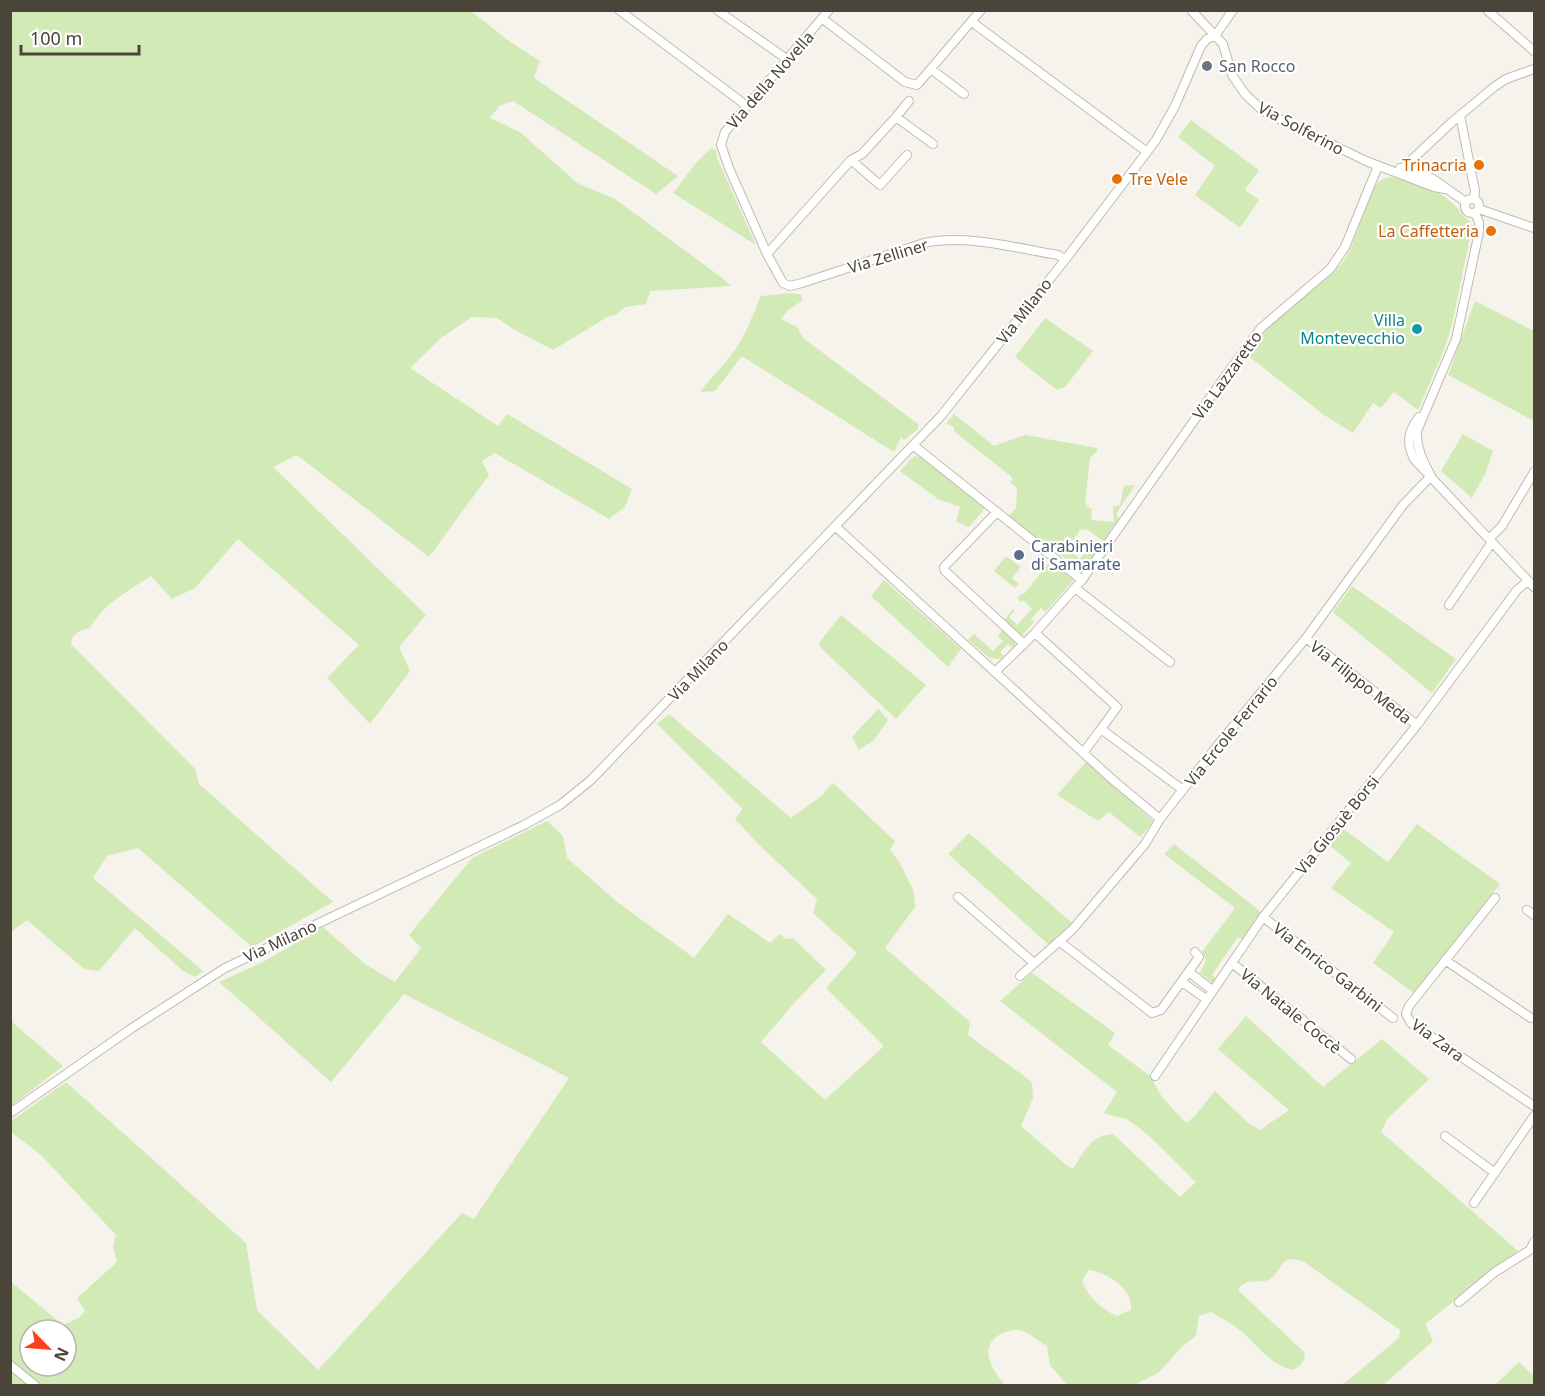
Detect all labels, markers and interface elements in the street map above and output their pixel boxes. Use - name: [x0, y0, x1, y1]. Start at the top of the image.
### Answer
- scale bar: [21, 18, 140, 56]
- text: 100 m: [30, 26, 82, 50]
- street label: Via della Novella: [721, 26, 819, 134]
- place label: San Rocco: [1219, 55, 1295, 77]
- marker: San Rocco: [1200, 59, 1214, 73]
- street label: Via Solferino: [1254, 96, 1348, 160]
- place label: Trinacria: [1402, 154, 1467, 176]
- marker: Trinacria: [1472, 158, 1486, 172]
- place label: Tre Vele: [1129, 168, 1188, 190]
- marker: Tre Vele: [1110, 172, 1124, 186]
- place label: La Caffetteria: [1378, 220, 1479, 242]
- marker: La Caffetteria: [1484, 224, 1498, 238]
- street label: Via Zelliner: [845, 233, 931, 279]
- street label: Via Milano: [991, 273, 1057, 349]
- place label: Villa Montevecchio: [1300, 309, 1405, 349]
- marker: Villa Montevecchio: [1410, 322, 1424, 336]
- street label: Via Lazzaretto: [1187, 326, 1267, 424]
- place label: Carabinieri di Samarate: [1031, 535, 1121, 575]
- marker: Carabinieri di Samarate: [1012, 548, 1026, 562]
- street label: Via Milano: [663, 634, 733, 706]
- street label: Via Filippo Meda: [1306, 635, 1416, 729]
- street label: Via Ercole Ferrario: [1180, 671, 1282, 791]
- street label: Via Giosuè Borsi: [1290, 771, 1384, 879]
- street label: Via Milano: [240, 915, 320, 967]
- street label: Via Enrico Garbini: [1269, 917, 1387, 1017]
- street label: Via Natale Coccè: [1236, 963, 1346, 1059]
- street label: Via Zara: [1407, 1013, 1469, 1067]
- north arrow: [18, 1318, 78, 1378]
- text: N: [49, 1344, 74, 1365]

